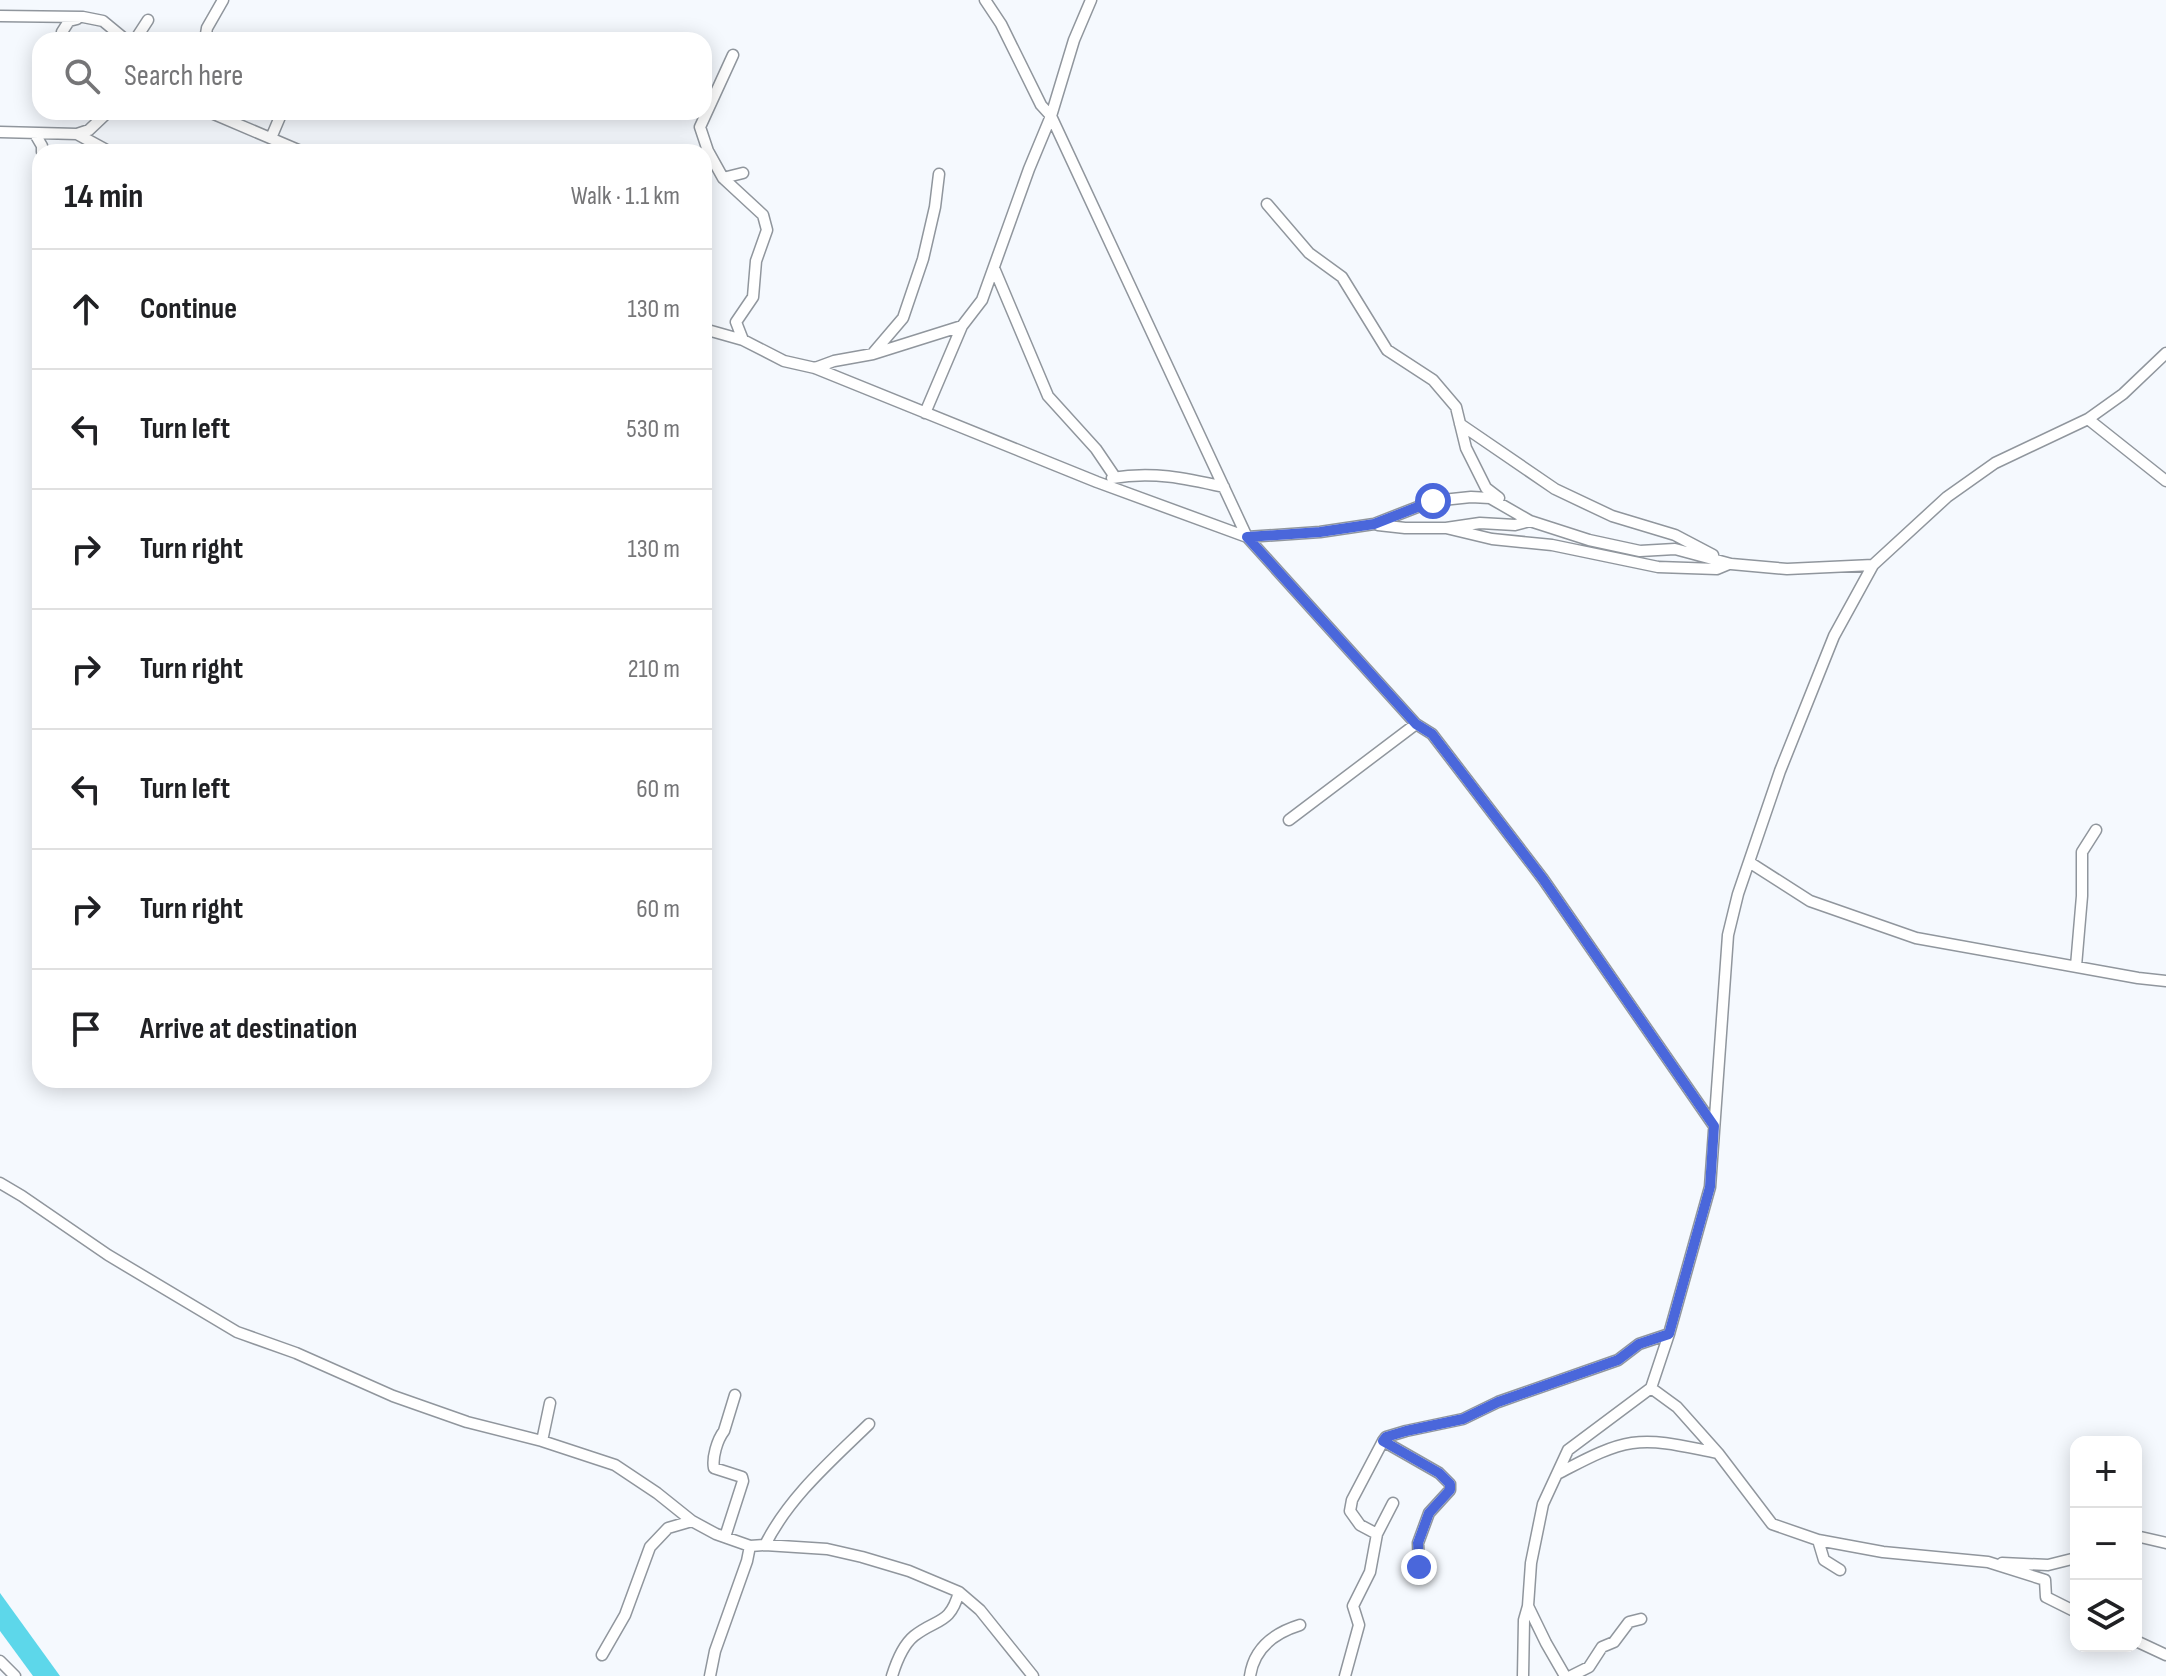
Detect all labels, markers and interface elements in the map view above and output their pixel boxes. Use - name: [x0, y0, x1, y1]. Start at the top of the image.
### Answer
- search box: [32, 32, 712, 120]
- icon: search: [60, 54, 104, 98]
- text: Search here: [124, 58, 243, 94]
- text: 14 min: [64, 176, 143, 217]
- text: Walk · 1.1 km: [571, 181, 680, 212]
- icon: ahead: [64, 287, 108, 331]
- text: Continue: [140, 291, 237, 327]
- text: 130 m: [628, 294, 680, 325]
- icon: left: [64, 407, 108, 451]
- text: Turn left: [140, 411, 230, 447]
- text: 530 m: [626, 414, 680, 445]
- route start: [1415, 483, 1451, 519]
- icon: right: [64, 527, 108, 571]
- text: Turn right: [140, 531, 243, 567]
- text: 130 m: [628, 534, 680, 565]
- icon: right: [64, 647, 108, 691]
- text: Turn right: [140, 651, 243, 687]
- text: 210 m: [628, 654, 680, 685]
- icon: left: [64, 767, 108, 811]
- text: Turn left: [140, 771, 230, 807]
- text: 60 m: [636, 774, 680, 805]
- icon: right: [64, 887, 108, 931]
- text: Turn right: [140, 891, 243, 927]
- text: 60 m: [636, 894, 680, 925]
- icon: arrive: [64, 1007, 108, 1051]
- text: Arrive at destination: [140, 1011, 357, 1047]
- map controls: [2070, 1436, 2142, 1652]
- button: +: [2070, 1436, 2142, 1508]
- button: −: [2070, 1508, 2142, 1580]
- route end: [1401, 1549, 1437, 1585]
- button: layers: [2070, 1580, 2142, 1652]

